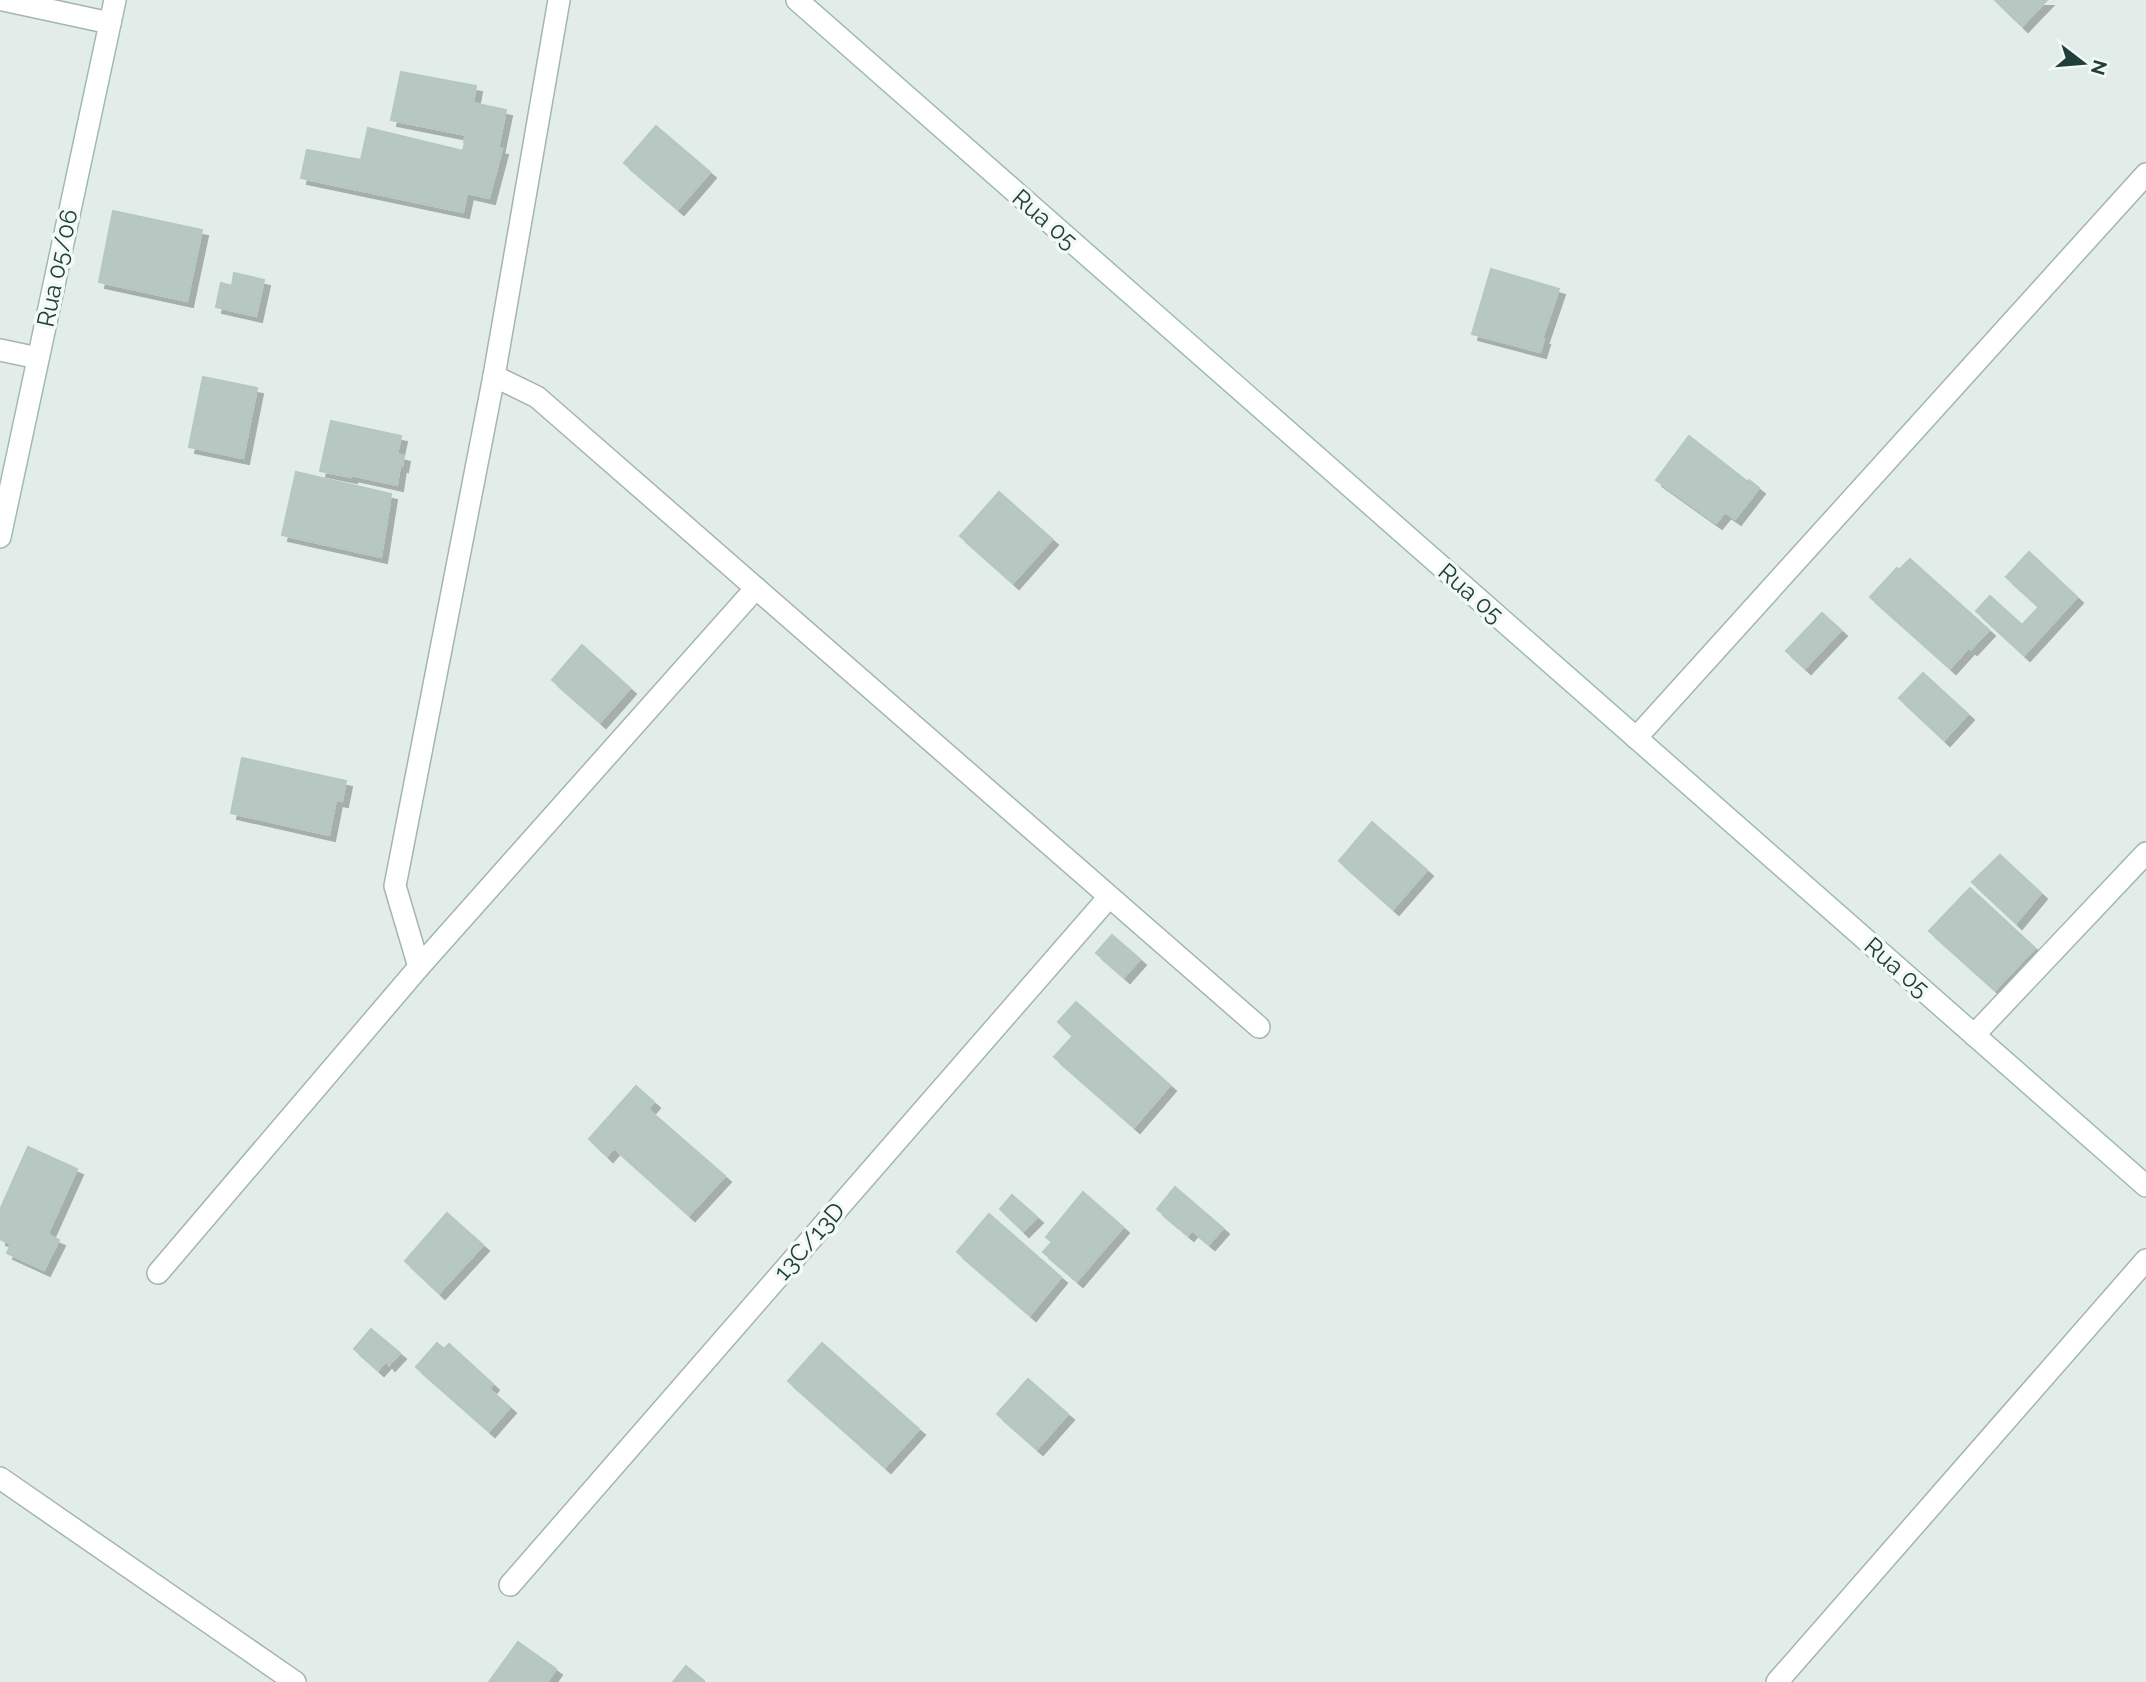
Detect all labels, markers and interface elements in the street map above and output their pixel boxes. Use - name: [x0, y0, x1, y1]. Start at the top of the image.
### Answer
- north arrow: [2048, 28, 2118, 98]
- text: N: [2087, 58, 2112, 78]
- street label: Rua 05: [1007, 183, 1083, 255]
- street label: Rua 05/06: [30, 207, 84, 329]
- street label: Rua 05: [1433, 557, 1509, 629]
- street label: Rua 05: [1859, 931, 1935, 1003]
- street label: 13C/13D: [767, 1196, 851, 1286]

